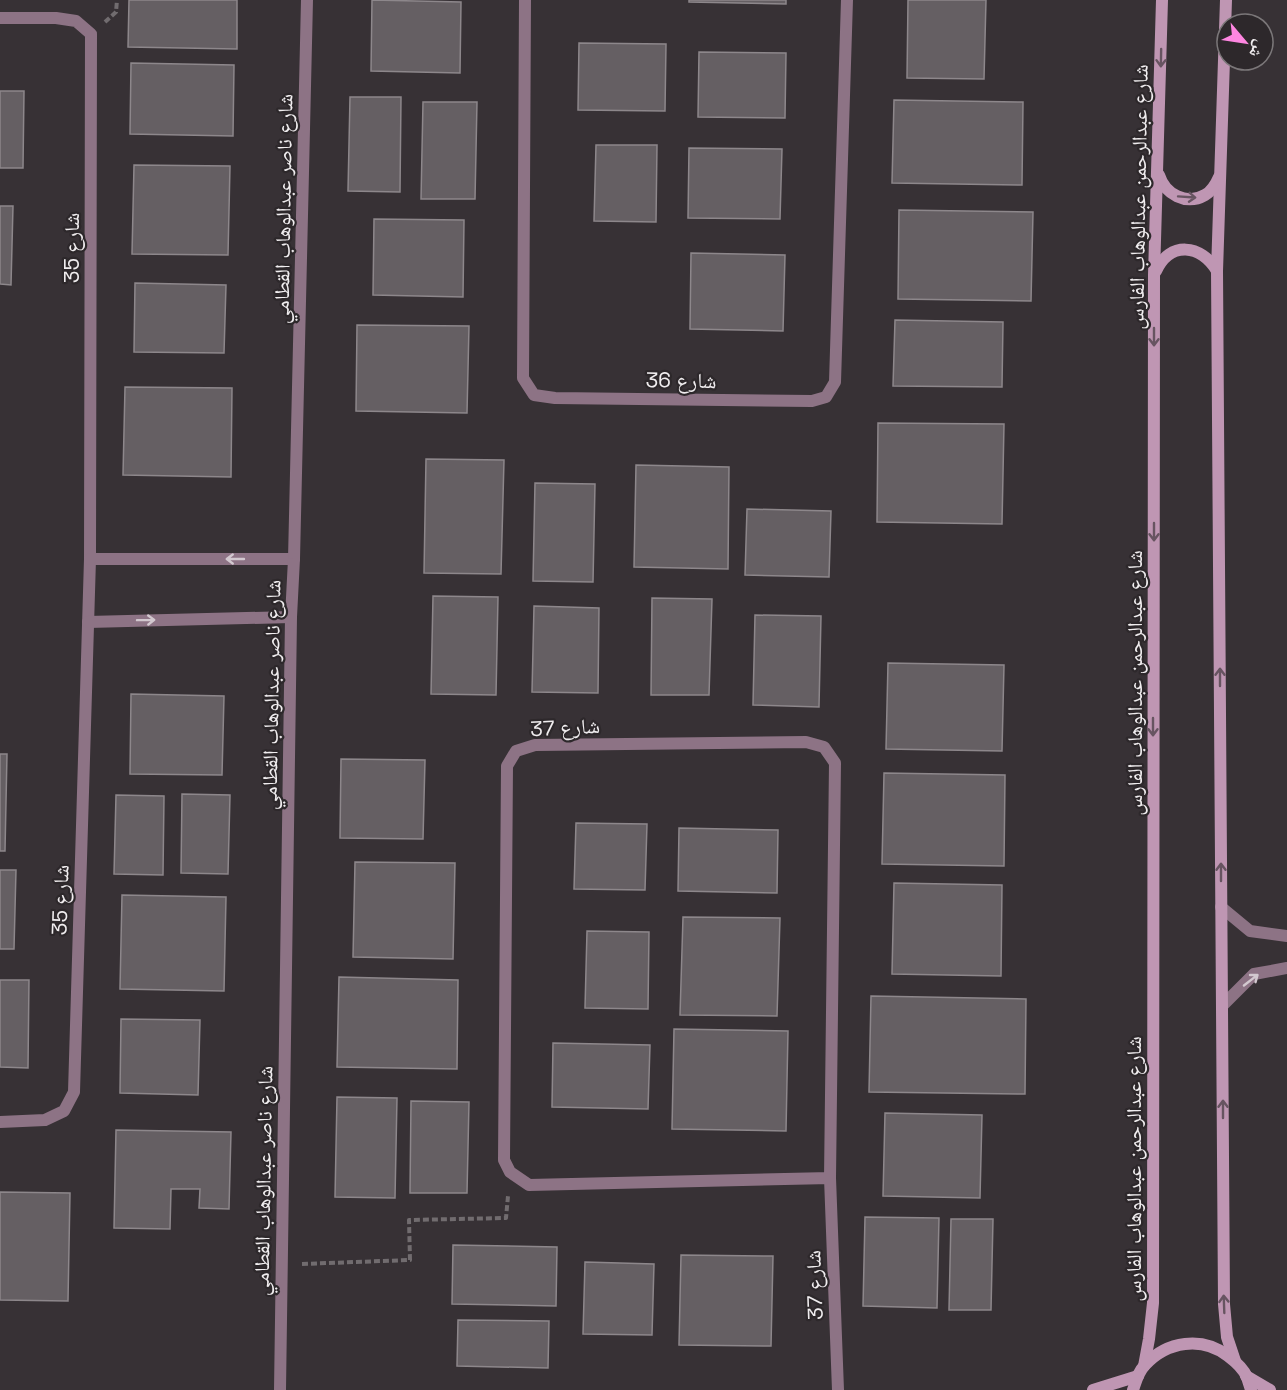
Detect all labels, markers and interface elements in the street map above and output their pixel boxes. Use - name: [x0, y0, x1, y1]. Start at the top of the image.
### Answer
- north arrow: [1215, 12, 1275, 72]
- text: ش: [1244, 37, 1271, 62]
- one-way arrow: [1155, 48, 1167, 68]
- street label: شارع عبدالرحمن عبدالوهاب الفارس: [1122, 64, 1154, 330]
- street label: شارع ناصر عبدالوهاب القطامي: [267, 94, 302, 325]
- one-way arrow: [1177, 192, 1196, 203]
- street label: شارع 35: [58, 213, 85, 283]
- one-way arrow: [1148, 327, 1160, 347]
- street label: شارع 36: [645, 366, 717, 394]
- one-way arrow: [1148, 522, 1160, 542]
- street label: شارع عبدالرحمن عبدالوهاب الفارس: [1121, 550, 1148, 816]
- one-way arrow: [226, 553, 246, 565]
- street label: شارع ناصر عبدالوهاب القطامي: [255, 580, 290, 811]
- one-way arrow: [136, 615, 156, 626]
- one-way arrow: [1214, 668, 1226, 688]
- street label: شارع 37: [529, 712, 601, 742]
- one-way arrow: [1147, 717, 1159, 737]
- one-way arrow: [1215, 863, 1227, 883]
- street label: شارع 35: [45, 864, 75, 936]
- one-way arrow: [1243, 973, 1259, 986]
- street label: شارع عبدالرحمن عبدالوهاب الفارس: [1120, 1036, 1147, 1302]
- street label: شارع ناصر عبدالوهاب القطامي: [247, 1066, 282, 1297]
- one-way arrow: [1217, 1100, 1229, 1120]
- street label: شارع 37: [799, 1250, 829, 1320]
- one-way arrow: [1219, 1295, 1230, 1314]

